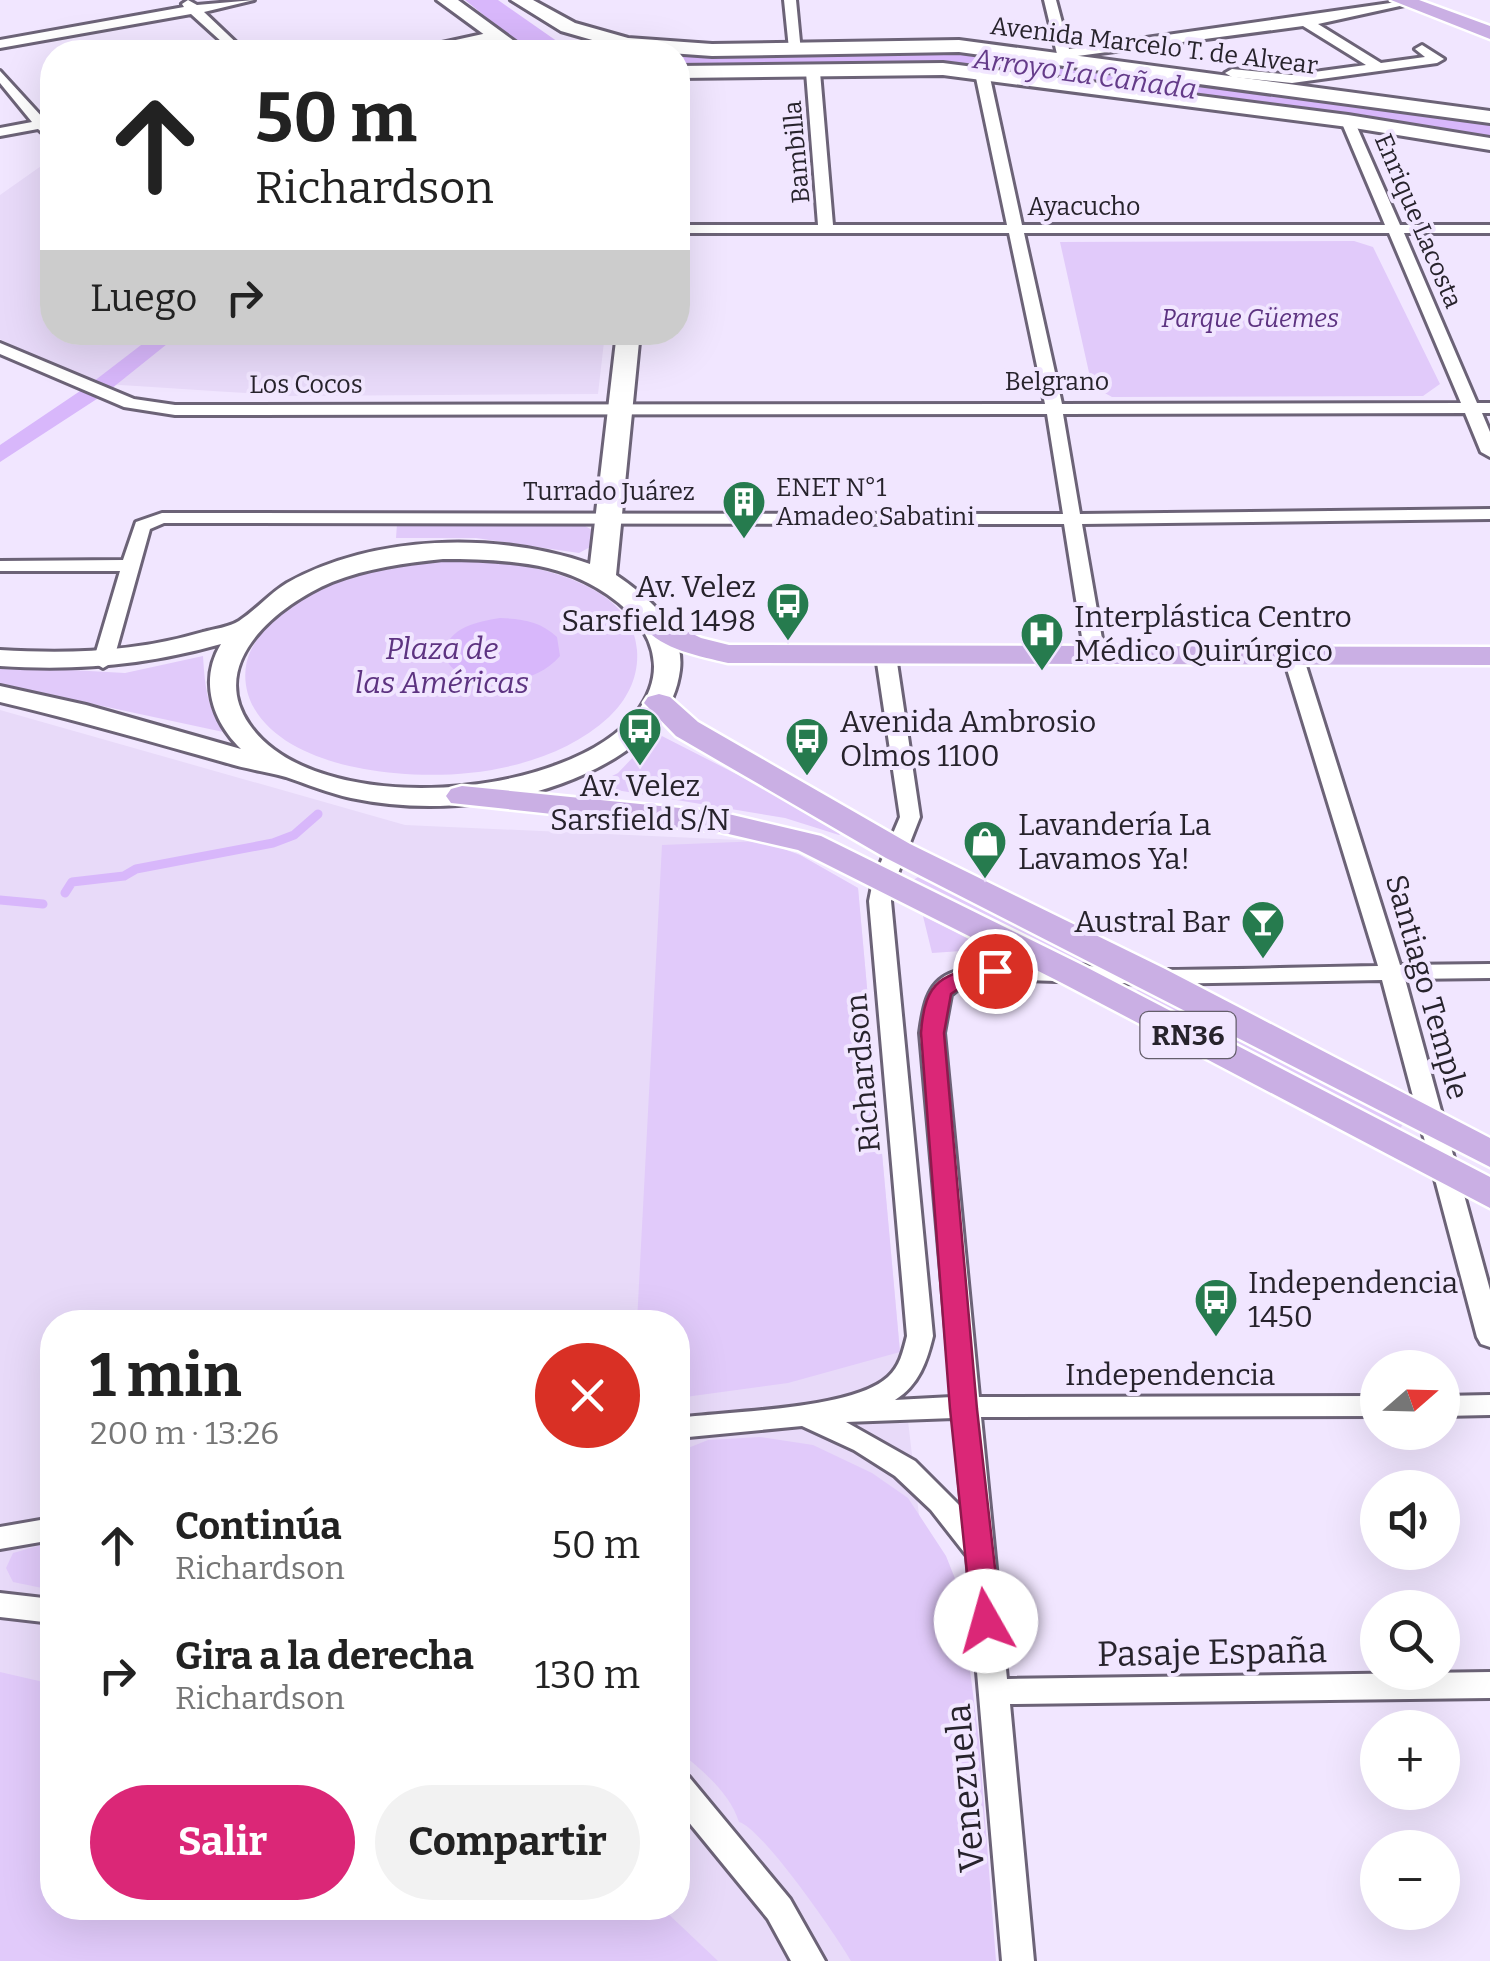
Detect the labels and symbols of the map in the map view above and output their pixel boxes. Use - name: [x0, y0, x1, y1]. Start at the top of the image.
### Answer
- street label: Avenida Marcelo T. de Alvear: [989, 11, 1319, 81]
- water label: Arroyo La Cañada: [969, 42, 1199, 106]
- street label: Bambilla: [778, 99, 816, 204]
- street label: Enrique Lacosta: [1368, 129, 1468, 313]
- street label: Ayacucho: [1028, 192, 1141, 222]
- park label: Parque Güemes: [1161, 304, 1339, 334]
- street label: Belgrano: [1005, 367, 1109, 397]
- street label: Los Cocos: [249, 370, 363, 400]
- place label: ENET N°1 Amadeo Sabatini: [776, 473, 975, 532]
- street label: Turrado Juárez: [523, 477, 695, 507]
- building icon: ENET N°1 Amadeo Sabatini: [721, 479, 767, 540]
- place label: Av. Velez Sarsfield 1498: [561, 569, 756, 639]
- bus stop icon: Av. Velez Sarsfield 1498: [765, 581, 811, 642]
- place label: Interplástica Centro Médico Quirúrgico: [1074, 599, 1352, 669]
- hospital icon: Interplástica Centro Médico Quirúrgico: [1019, 611, 1065, 672]
- park label: Plaza de las Américas: [355, 631, 529, 701]
- place label: Avenida Ambrosio Olmos 1100: [840, 704, 1096, 774]
- bus stop icon: Av. Velez Sarsfield S/N: [617, 706, 663, 767]
- bus stop icon: Avenida Ambrosio Olmos 1100: [784, 716, 830, 777]
- place label: Av. Velez Sarsfield S/N: [550, 768, 730, 838]
- place label: Lavandería La Lavamos Ya!: [1018, 807, 1211, 877]
- shop icon: Lavandería La Lavamos Ya!: [962, 819, 1008, 880]
- street label: Santiago Temple: [1378, 870, 1476, 1104]
- bar icon: Austral Bar: [1240, 899, 1286, 960]
- place label: Austral Bar: [1074, 904, 1230, 940]
- pin: [953, 929, 1038, 1014]
- street label: Richardson: [838, 992, 888, 1154]
- road number: RN36: [1140, 1012, 1236, 1058]
- place label: Independencia 1450: [1248, 1265, 1458, 1335]
- bus stop icon: Independencia 1450: [1193, 1277, 1239, 1338]
- north arrow: [1360, 1350, 1460, 1450]
- street label: Independencia: [1065, 1357, 1275, 1393]
- position arrow: [934, 1569, 1038, 1673]
- street label: Pasaje España: [1097, 1629, 1327, 1675]
- street label: Venezuela: [937, 1702, 993, 1874]

